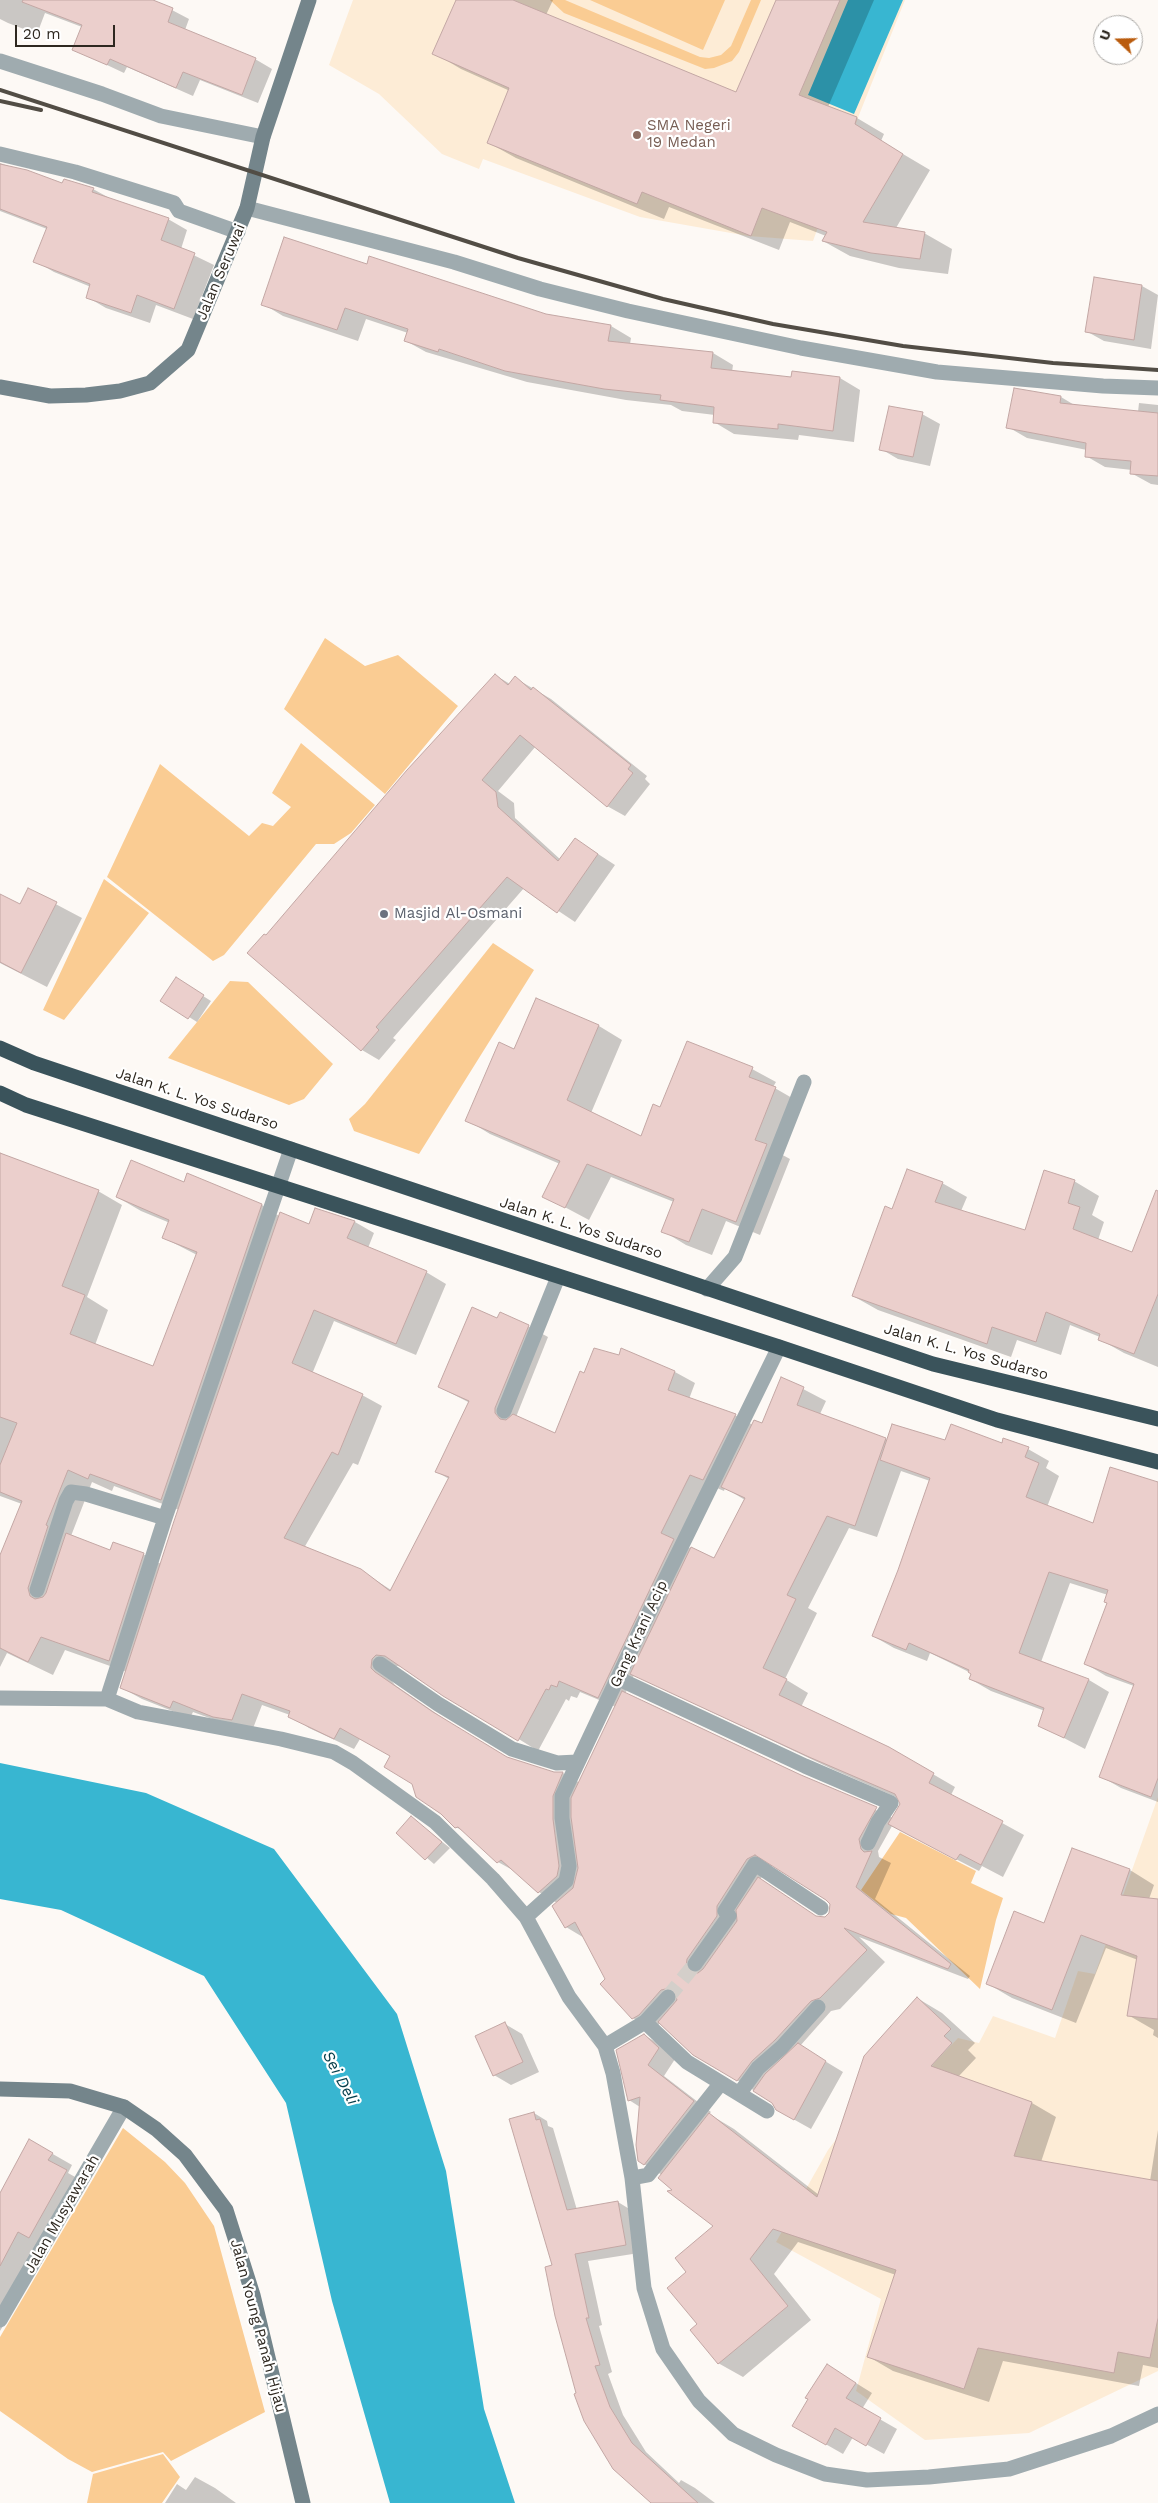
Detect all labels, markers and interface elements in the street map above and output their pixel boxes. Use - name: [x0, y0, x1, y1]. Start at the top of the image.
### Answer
- scale bar: [18, 15, 118, 47]
- north arrow: [1093, 15, 1143, 65]
- text: 20 m: [23, 25, 61, 43]
- text: U: [1096, 27, 1114, 43]
- place label: SMA Negeri 19 Medan: [647, 117, 731, 152]
- marker: SMA Negeri 19 Medan: [631, 129, 643, 141]
- street label: Jalan Seruwai: [193, 221, 249, 323]
- place label: Masjid Al-Osmani: [394, 905, 522, 923]
- marker: Masjid Al-Osmani: [378, 908, 390, 920]
- street label: Jalan K. L. Yos Sudarso: [113, 1064, 281, 1134]
- street label: Jalan K. L. Yos Sudarso: [497, 1193, 665, 1263]
- street label: Jalan K. L. Yos Sudarso: [882, 1320, 1050, 1384]
- street label: Gang Krani Acip: [606, 1578, 672, 1690]
- water label: Sei Deli: [318, 2048, 362, 2108]
- street label: Jalan Musyawarah: [21, 2151, 103, 2277]
- street label: Jalan Young Panah Hijau: [226, 2237, 290, 2415]

